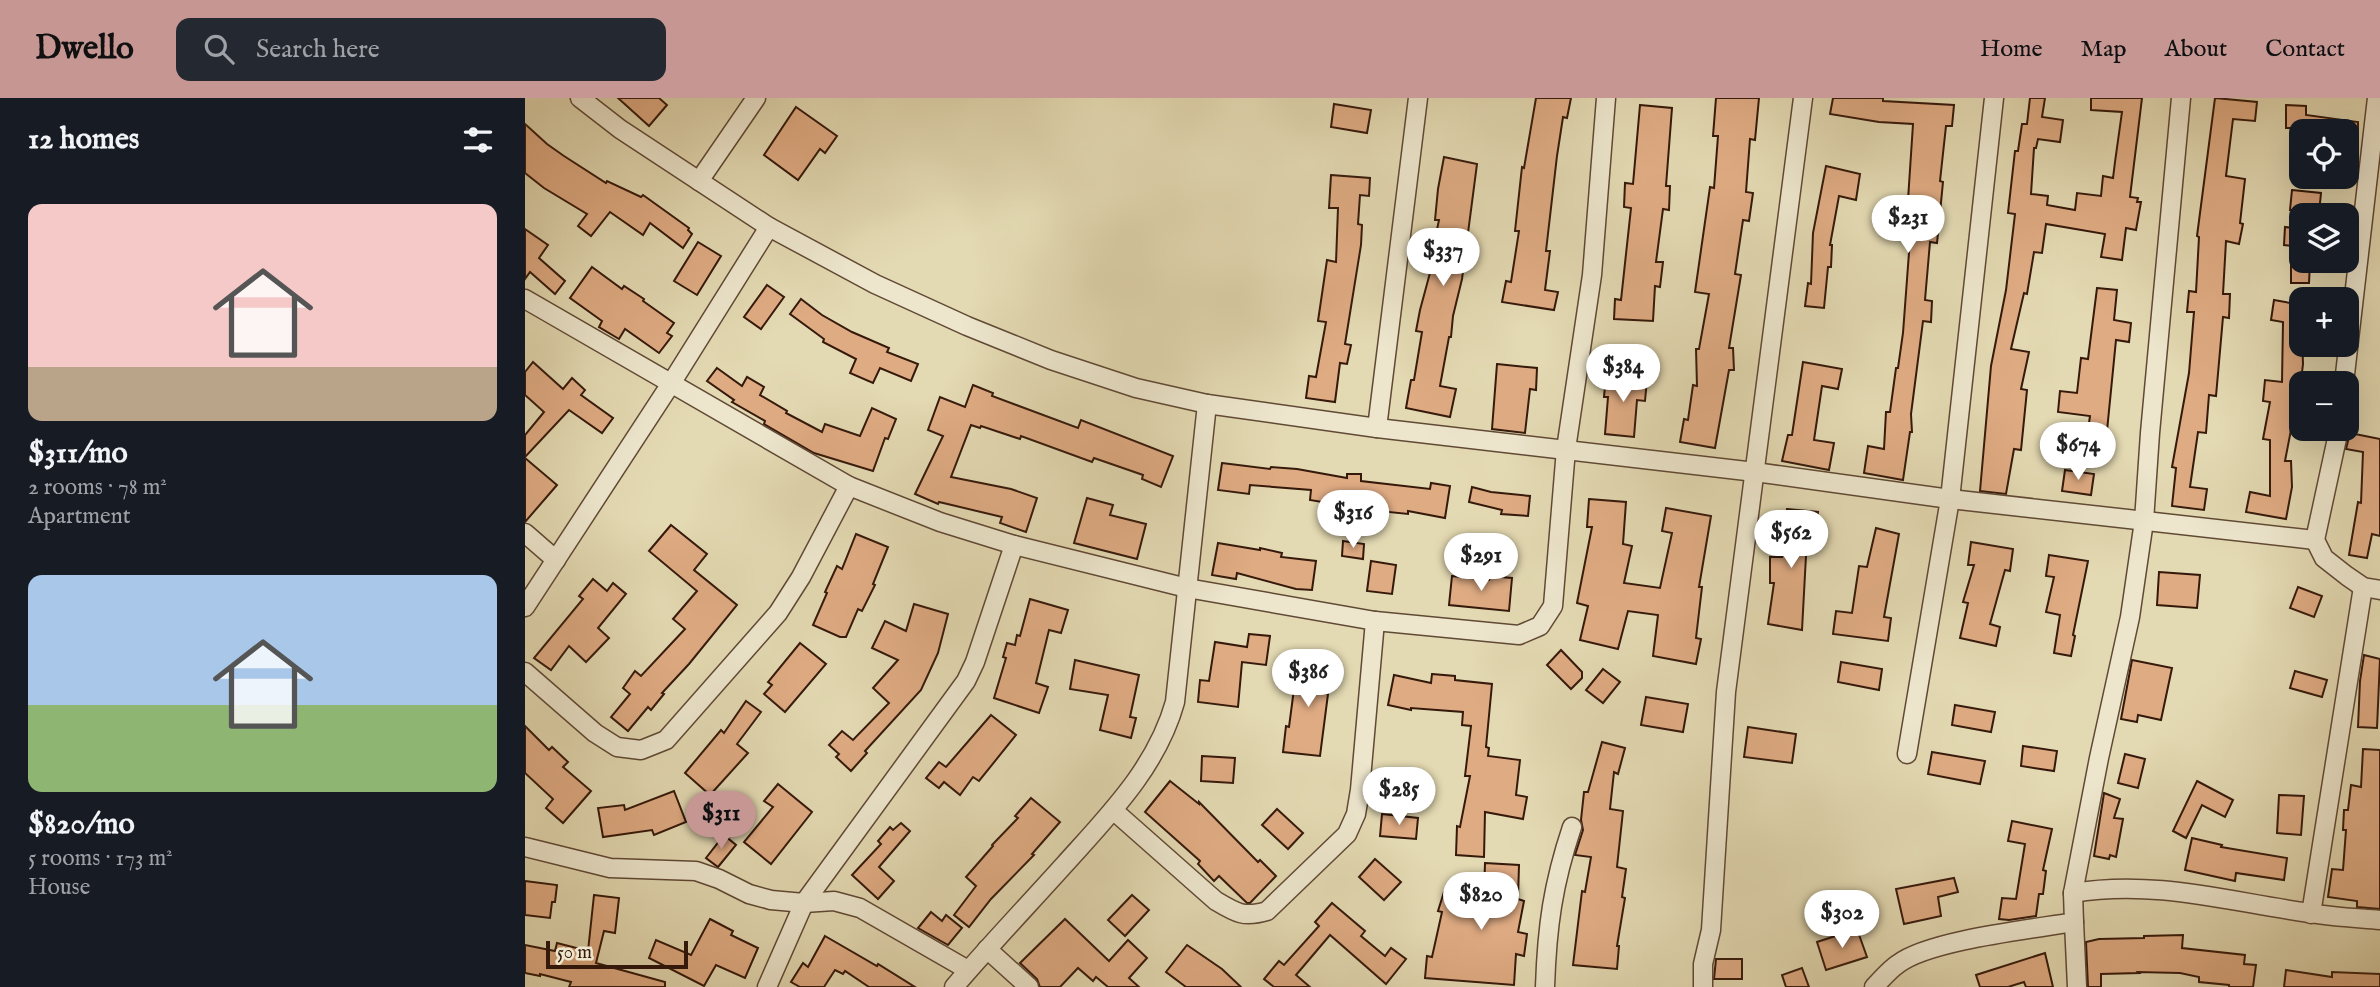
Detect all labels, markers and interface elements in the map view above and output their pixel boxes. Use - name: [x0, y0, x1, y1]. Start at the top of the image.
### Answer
- search box: [176, 18, 666, 81]
- text: Dwello: [35, 28, 134, 70]
- icon: search: [200, 30, 238, 68]
- text: Search here: [256, 33, 380, 66]
- text: Home: [1980, 34, 2043, 65]
- text: Map: [2081, 34, 2127, 65]
- text: About: [2165, 34, 2227, 65]
- text: Contact: [2265, 34, 2345, 65]
- map controls: [2289, 119, 2359, 441]
- button: locate: [2289, 119, 2359, 189]
- text: 12 homes: [28, 121, 139, 159]
- icon: filters: [459, 121, 497, 159]
- pin: $231: [1867, 195, 1949, 255]
- text: $231: [1888, 203, 1928, 232]
- button: layers: [2289, 203, 2359, 273]
- pin: $337: [1402, 228, 1484, 288]
- text: $337: [1423, 236, 1463, 265]
- icon: home: [200, 250, 326, 376]
- button: +: [2289, 287, 2359, 357]
- pin: $384: [1582, 344, 1664, 404]
- text: $384: [1602, 352, 1644, 381]
- button: −: [2289, 371, 2359, 441]
- pin: $674: [2037, 422, 2119, 482]
- text: $674: [2056, 430, 2100, 459]
- text: $311/mo: [28, 435, 128, 473]
- text: 2 rooms · 78 m²: [28, 473, 167, 502]
- pin: $316: [1312, 490, 1394, 550]
- text: $316: [1333, 498, 1373, 527]
- text: Apartment: [28, 502, 131, 531]
- pin: $562: [1750, 510, 1832, 570]
- text: $562: [1770, 518, 1812, 547]
- pin: $291: [1440, 533, 1522, 593]
- text: $291: [1460, 541, 1502, 570]
- icon: home: [200, 621, 326, 747]
- pin: $386: [1267, 650, 1349, 709]
- text: $386: [1288, 657, 1328, 686]
- pin: $285: [1358, 768, 1440, 827]
- text: $285: [1379, 775, 1419, 804]
- pin: $311: [680, 792, 762, 851]
- text: $311: [702, 799, 740, 828]
- text: $820/mo: [28, 806, 135, 844]
- text: 5 rooms · 173 m²: [28, 844, 173, 873]
- pin: $820: [1440, 872, 1522, 932]
- text: House: [28, 873, 90, 902]
- text: $820: [1459, 880, 1503, 909]
- pin: $302: [1801, 890, 1883, 950]
- text: $302: [1820, 898, 1864, 927]
- scale bar: [546, 938, 688, 970]
- text: 50 m: [557, 941, 592, 965]

